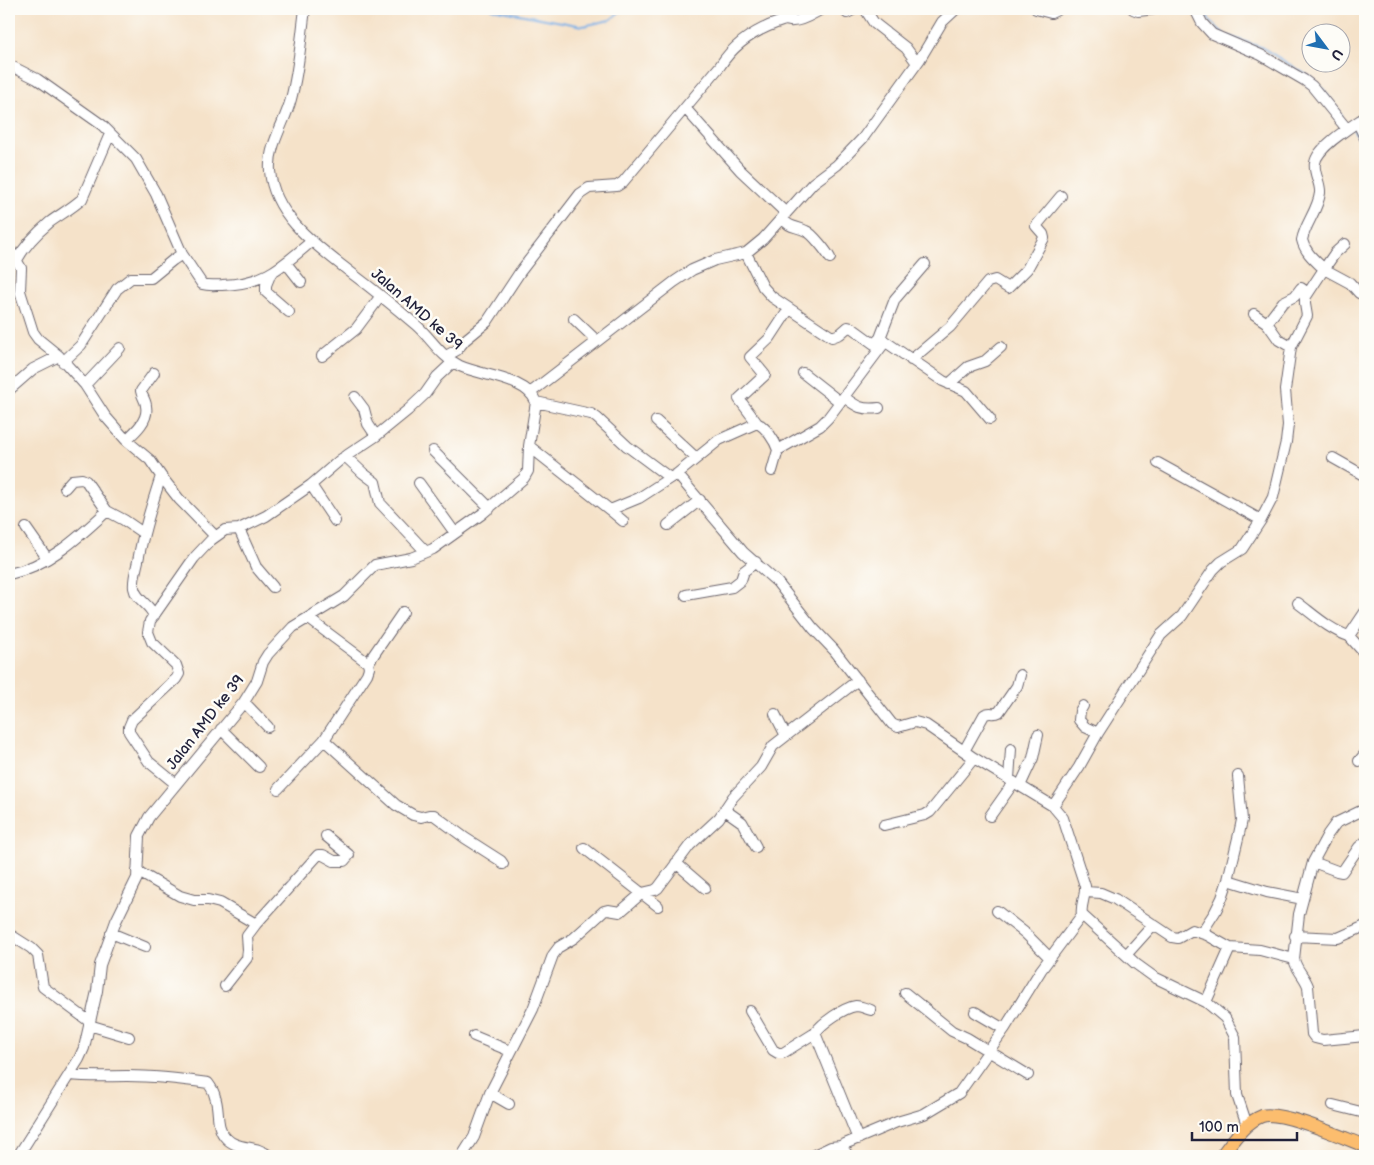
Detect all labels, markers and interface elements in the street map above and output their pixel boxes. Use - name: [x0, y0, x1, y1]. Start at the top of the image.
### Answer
- north arrow: [1302, 22, 1352, 72]
- text: U: [1327, 46, 1346, 63]
- street label: Jalan AMD ke 39: [367, 264, 466, 354]
- street label: Jalan AMD ke 39: [162, 671, 248, 774]
- scale bar: [1192, 1110, 1296, 1142]
- text: 100 m: [1199, 1118, 1239, 1137]

